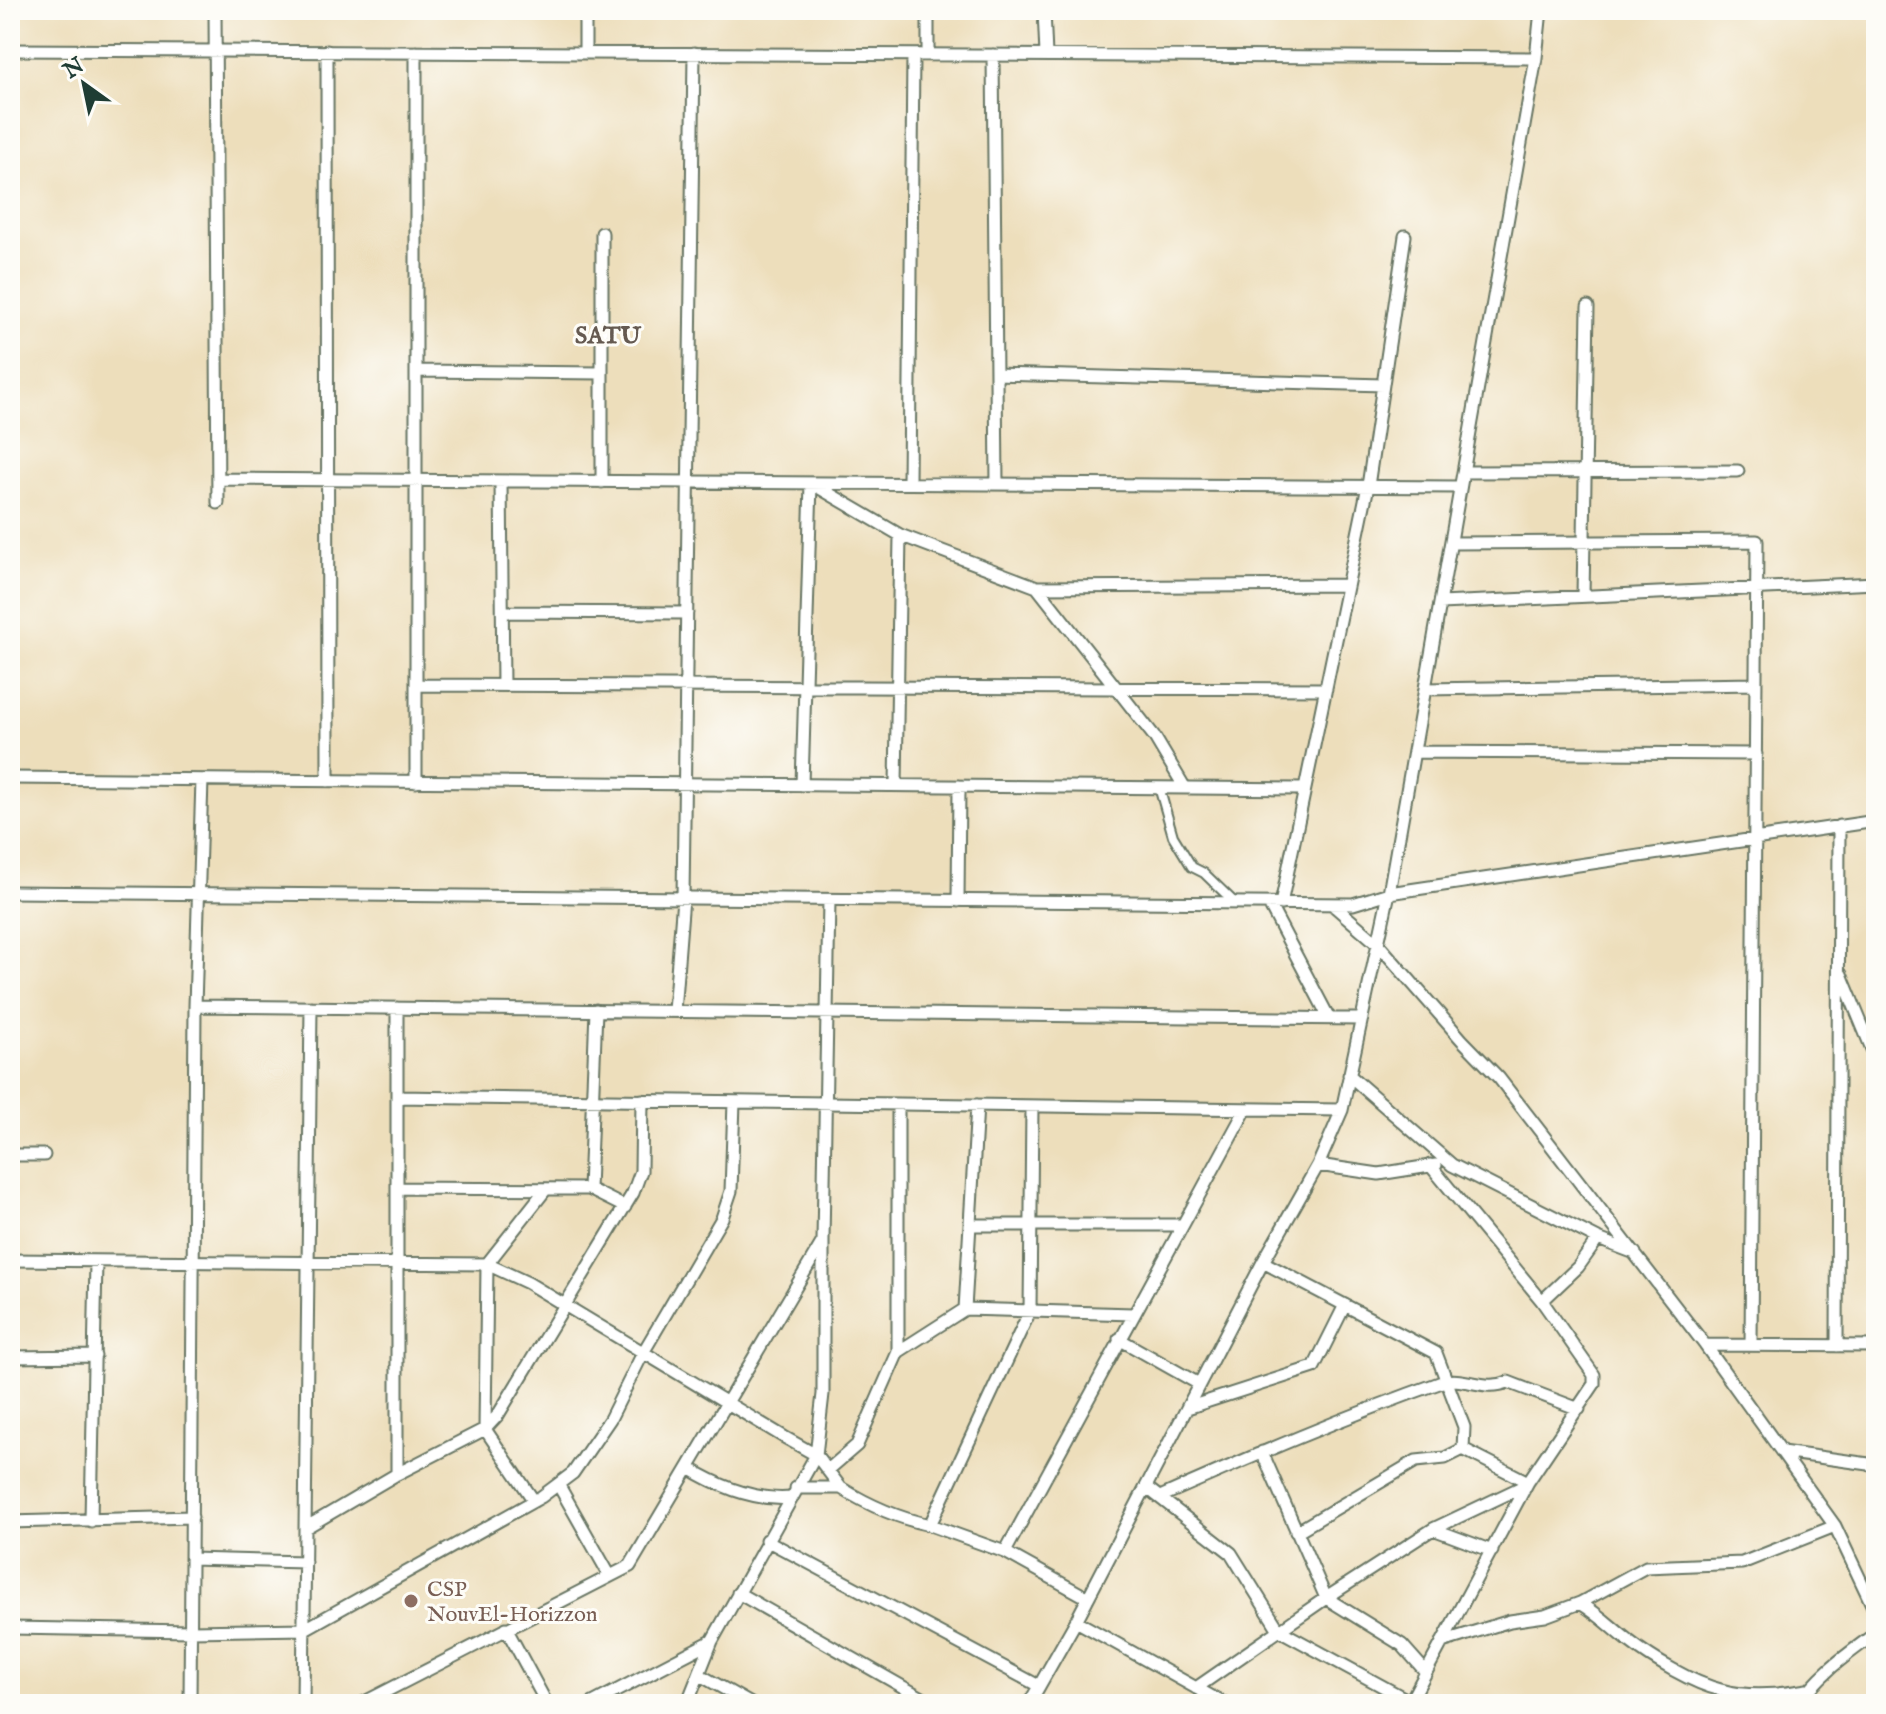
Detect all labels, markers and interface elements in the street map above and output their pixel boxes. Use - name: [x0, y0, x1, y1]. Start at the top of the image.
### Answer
- north arrow: [44, 44, 124, 124]
- text: N: [58, 52, 90, 86]
- district label: SATU: [575, 321, 642, 352]
- place label: CSP NouvEl-Horizzon: [427, 1576, 598, 1629]
- marker: CSP NouvEl-Horizzon: [402, 1592, 420, 1610]

